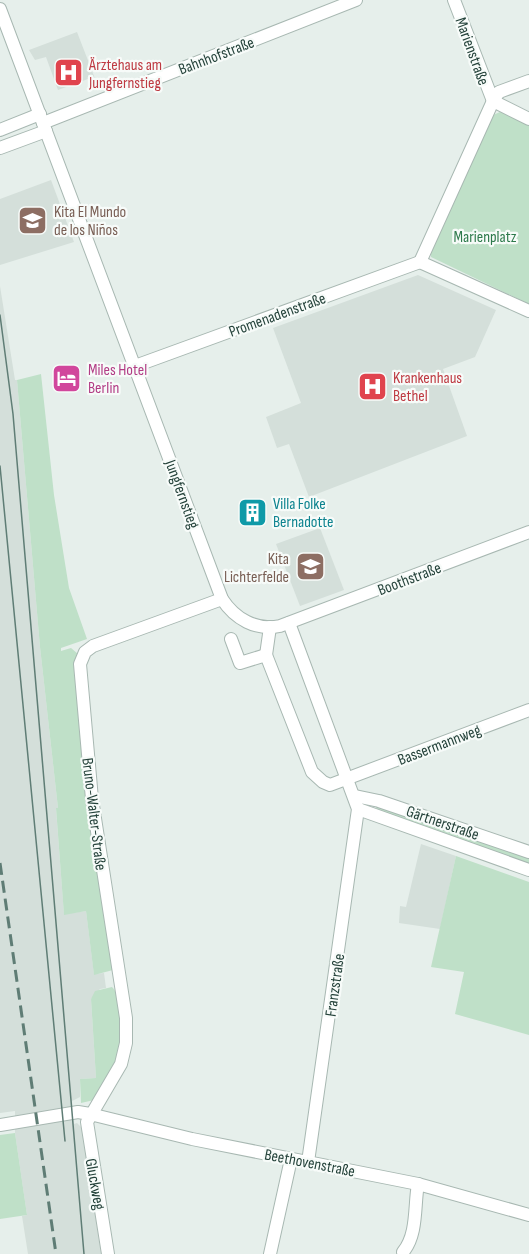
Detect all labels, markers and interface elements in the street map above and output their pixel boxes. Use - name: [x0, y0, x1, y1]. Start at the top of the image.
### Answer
- street label: Marienstraße: [451, 15, 493, 88]
- street label: Bahnhofstraße: [176, 33, 257, 79]
- place label: Ärztehaus am Jungfernstieg: [88, 56, 162, 93]
- hospital icon: Ärztehaus am Jungfernstieg: [52, 57, 84, 89]
- place label: Kita El Mundo de los Niños: [54, 203, 126, 240]
- school or university icon: Kita El Mundo de los Niños: [17, 204, 49, 236]
- park label: Marienplatz: [453, 228, 517, 247]
- street label: Promenadenstraße: [226, 289, 329, 342]
- place label: Miles Hotel Berlin: [88, 361, 147, 398]
- hotel icon: Miles Hotel Berlin: [51, 362, 83, 394]
- place label: Krankenhaus Bethel: [393, 369, 462, 406]
- hospital icon: Krankenhaus Bethel: [356, 370, 388, 402]
- street label: Jungfernstieg: [160, 457, 203, 531]
- place label: Villa Folke Bernadotte: [273, 495, 334, 532]
- building icon: Villa Folke Bernadotte: [236, 496, 268, 528]
- place label: Kita Lichterfelde: [224, 550, 289, 587]
- school or university icon: Kita Lichterfelde: [294, 551, 326, 583]
- street label: Boothstraße: [375, 559, 444, 600]
- street label: Bassermannweg: [395, 721, 484, 770]
- street label: Bruno-Walter-Straße: [77, 757, 110, 872]
- street label: Gärtnerstraße: [404, 802, 481, 845]
- street label: Franzstraße: [322, 952, 349, 1018]
- street label: Beethovenstraße: [263, 1145, 357, 1182]
- street label: Gluckweg: [81, 1157, 108, 1211]

